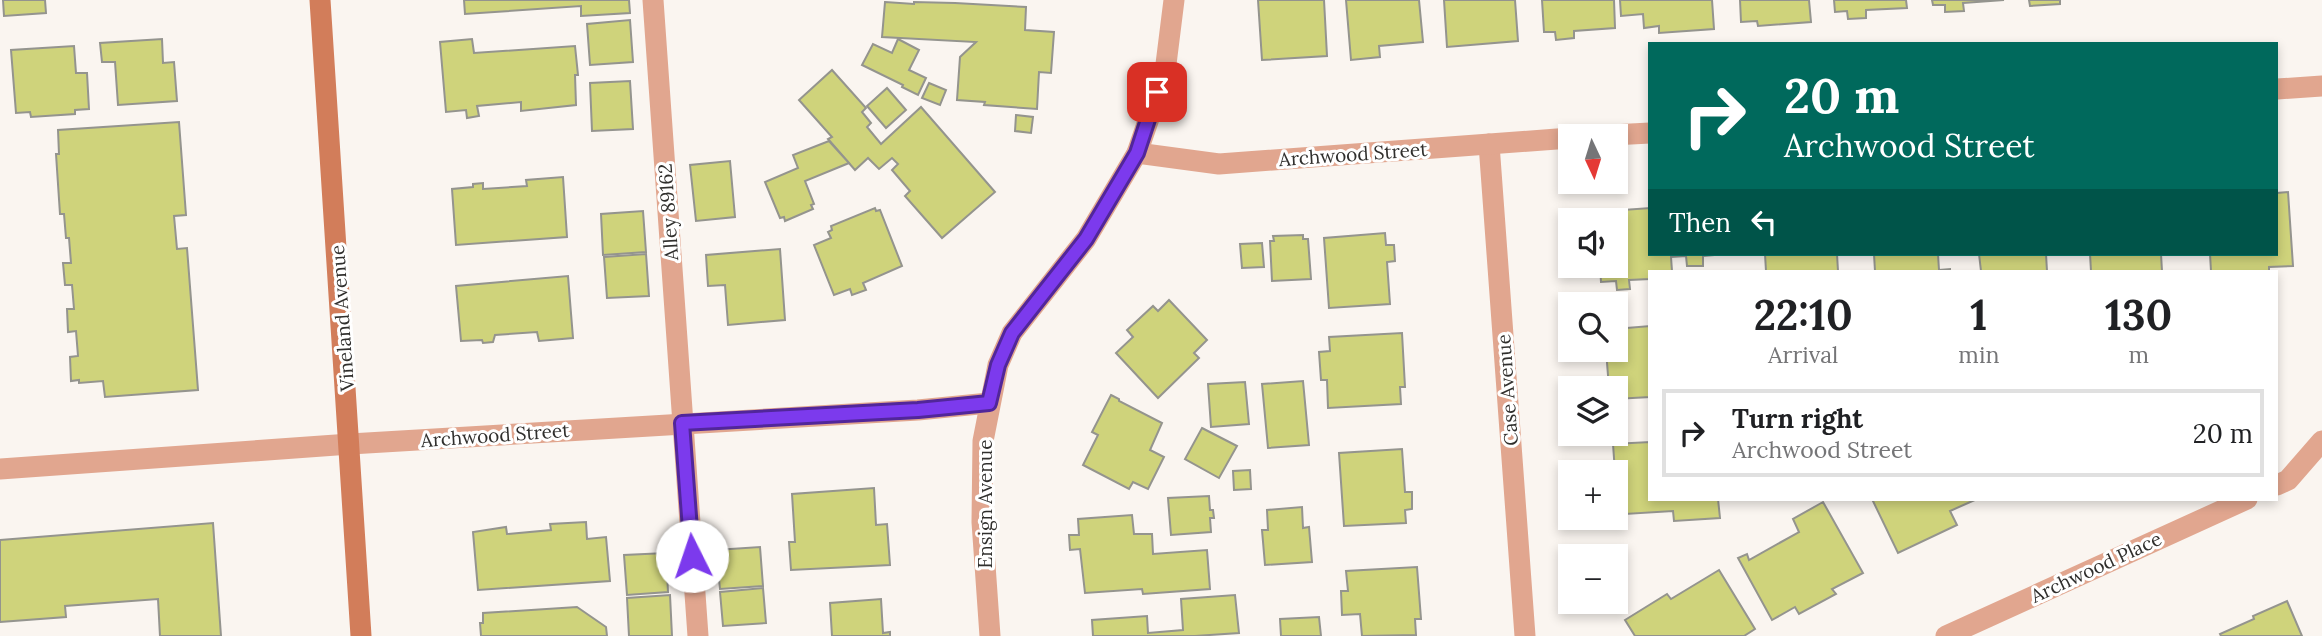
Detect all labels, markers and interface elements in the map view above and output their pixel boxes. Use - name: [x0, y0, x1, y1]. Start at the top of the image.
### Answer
- pin: [1127, 62, 1187, 122]
- text: 20 m: [1784, 64, 1899, 126]
- icon: right: [1669, 70, 1760, 161]
- icon: arrive: [1138, 73, 1176, 111]
- north arrow: [1558, 124, 1628, 194]
- map controls: [1558, 124, 1628, 614]
- text: Archwood Street: [1784, 125, 2035, 166]
- street label: Archwood Street: [1277, 137, 1429, 171]
- street label: Alley 89162: [653, 163, 683, 262]
- icon: left: [1745, 203, 1783, 241]
- text: Then: [1669, 206, 1731, 239]
- button: sound: [1558, 208, 1628, 278]
- street label: Vineland Avenue: [325, 244, 359, 393]
- text: 22:10: [1754, 288, 1853, 342]
- text: 1: [1970, 288, 1987, 342]
- text: 130: [2105, 288, 2172, 342]
- button: search: [1558, 292, 1628, 362]
- street label: Case Avenue: [1491, 333, 1523, 447]
- text: Arrival: [1768, 340, 1838, 369]
- text: min: [1958, 340, 1999, 369]
- text: m: [2128, 340, 2149, 369]
- button: layers: [1558, 376, 1628, 446]
- text: Turn right: [1732, 402, 1863, 435]
- icon: right: [1673, 414, 1711, 452]
- text: 20 m: [2193, 417, 2253, 450]
- street label: Archwood Street: [419, 418, 571, 452]
- text: Archwood Street: [1732, 435, 1912, 464]
- street label: Ensign Avenue: [973, 439, 997, 569]
- button: +: [1558, 460, 1628, 530]
- position arrow: [655, 519, 729, 593]
- street label: Archwood Place: [2026, 526, 2165, 608]
- button: −: [1558, 544, 1628, 614]

